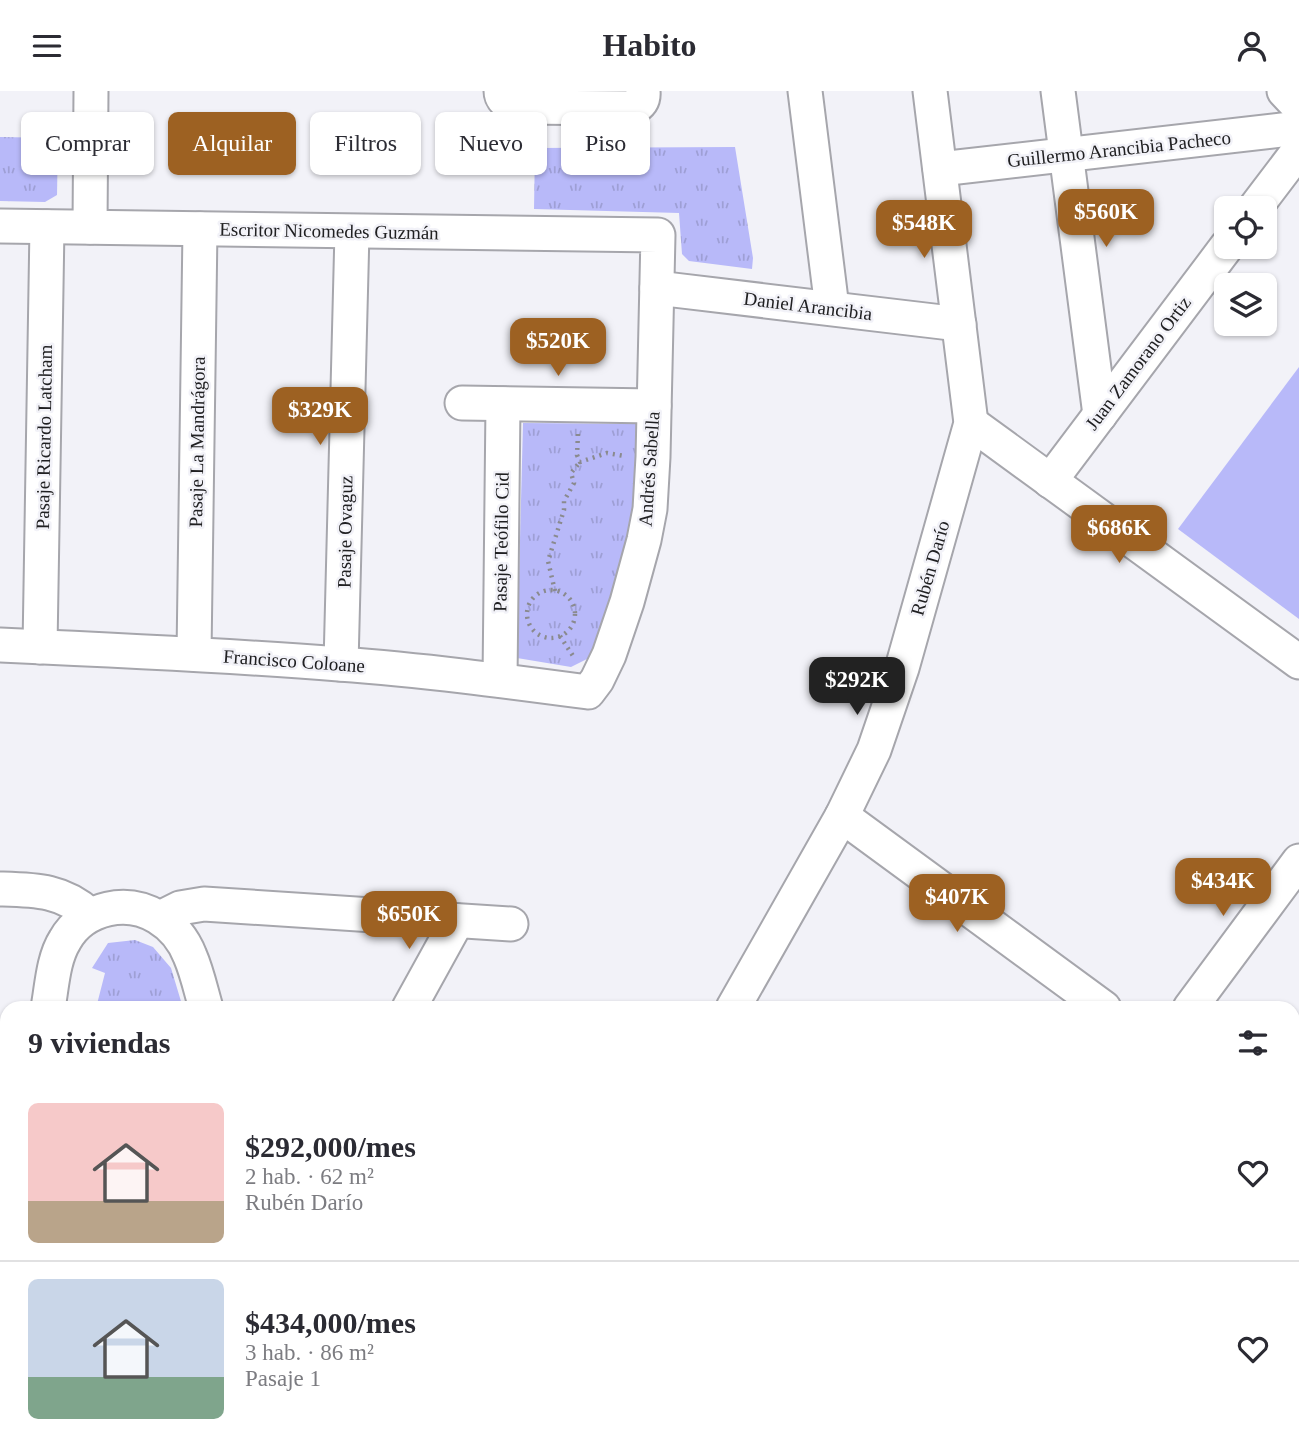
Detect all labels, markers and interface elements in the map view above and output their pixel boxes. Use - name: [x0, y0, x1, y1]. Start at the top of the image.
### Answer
- icon: menu: [28, 27, 66, 65]
- text: Habito: [602, 27, 697, 63]
- icon: person: [1233, 27, 1271, 65]
- chip: Comprar: [21, 112, 154, 175]
- chip: Alquilar: [168, 112, 296, 175]
- chip: Filtros: [310, 112, 421, 175]
- chip: Nuevo: [435, 112, 547, 175]
- chip: Piso: [561, 112, 650, 175]
- street label: Guillermo Arancibia Pacheco: [1006, 127, 1232, 171]
- pin: $560K: [1057, 190, 1155, 249]
- map controls: [1214, 196, 1277, 336]
- button: locate: [1214, 196, 1277, 259]
- text: $560K: [1074, 199, 1138, 224]
- pin: $548K: [875, 201, 973, 260]
- text: $548K: [892, 210, 956, 235]
- street label: Escritor Nicomedes Guzmán: [219, 219, 439, 243]
- button: layers: [1214, 273, 1277, 336]
- street label: Daniel Arancibia: [743, 288, 874, 324]
- street label: Juan Zamorano Ortiz: [1081, 292, 1195, 434]
- pin: $520K: [509, 319, 607, 378]
- text: $520K: [526, 328, 590, 353]
- street label: Pasaje Ricardo Latcham: [32, 344, 56, 529]
- street label: Pasaje La Mandrágora: [185, 356, 209, 528]
- pin: $329K: [271, 387, 369, 447]
- text: $329K: [288, 397, 352, 422]
- street label: Andrés Sabella: [634, 410, 664, 527]
- street label: Pasaje Teófilo Cid: [489, 471, 513, 612]
- street label: Pasaje Ovaguz: [334, 476, 356, 588]
- pin: $686K: [1070, 505, 1168, 565]
- text: $686K: [1087, 515, 1151, 540]
- street label: Rubén Darío: [906, 518, 954, 618]
- street label: Francisco Coloane: [222, 646, 366, 676]
- pin: $292K: [808, 657, 906, 717]
- text: $292K: [825, 667, 889, 692]
- pin: $434K: [1174, 859, 1272, 918]
- text: $434K: [1191, 868, 1255, 893]
- pin: $407K: [908, 875, 1006, 934]
- text: $407K: [925, 884, 989, 909]
- pin: $650K: [360, 891, 458, 951]
- text: $650K: [377, 901, 441, 926]
- icon: filters: [1234, 1024, 1272, 1062]
- text: 9 viviendas: [28, 1026, 171, 1059]
- text: $292,000/mes: [245, 1130, 416, 1163]
- icon: home: [84, 1131, 168, 1215]
- icon: heart: [1234, 1154, 1272, 1192]
- text: 2 hab. · 62 m²: [245, 1164, 374, 1189]
- text: Rubén Darío: [245, 1190, 363, 1215]
- text: $434,000/mes: [245, 1306, 416, 1339]
- icon: home: [84, 1307, 168, 1391]
- icon: heart: [1234, 1330, 1272, 1368]
- text: 3 hab. · 86 m²: [245, 1340, 374, 1365]
- text: Pasaje 1: [245, 1366, 321, 1391]

